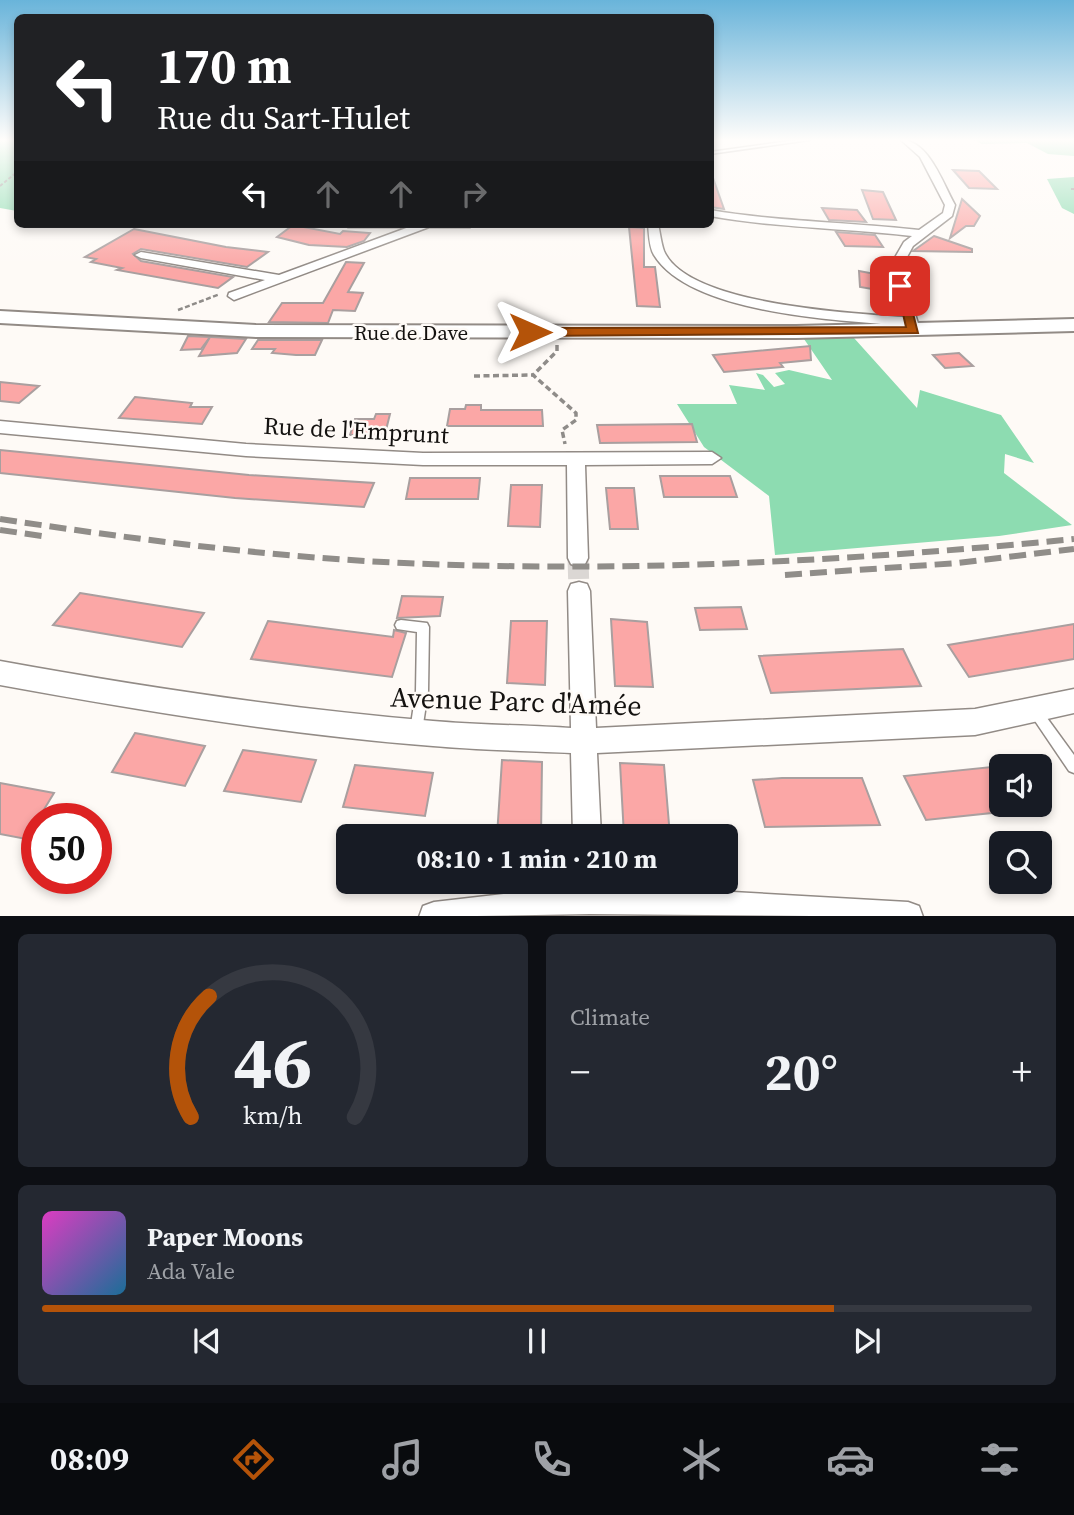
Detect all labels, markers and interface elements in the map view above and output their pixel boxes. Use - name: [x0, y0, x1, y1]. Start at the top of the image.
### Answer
- text: 170 m: [157, 32, 292, 99]
- icon: left: [42, 42, 133, 133]
- text: Rue du Sart-Hulet: [157, 96, 410, 140]
- icon: left: [236, 175, 274, 213]
- icon: ahead: [309, 175, 347, 213]
- icon: ahead: [382, 175, 420, 213]
- icon: right: [455, 175, 493, 213]
- pin: [870, 256, 930, 316]
- icon: arrive: [881, 267, 919, 305]
- position arrow: [493, 295, 567, 369]
- street label: Rue de Dave: [354, 318, 468, 347]
- street label: Rue de l'Emprunt: [262, 409, 450, 451]
- street label: Avenue Parc d'Amée: [390, 678, 642, 724]
- map controls: [989, 754, 1052, 894]
- button: sound: [989, 754, 1052, 817]
- speed limit sign: 50: [21, 803, 112, 894]
- button: search: [989, 831, 1052, 894]
- text: 08:10 · 1 min · 210 m: [417, 841, 657, 877]
- text: Climate: [570, 1001, 650, 1033]
- text: 46: [234, 1012, 312, 1111]
- text: 20°: [764, 1036, 838, 1107]
- text: −: [570, 1046, 590, 1098]
- text: +: [1012, 1046, 1032, 1098]
- text: km/h: [243, 1097, 303, 1131]
- text: Paper Moons: [147, 1219, 303, 1255]
- text: Ada Vale: [147, 1255, 235, 1287]
- icon: previous: [188, 1322, 226, 1360]
- icon: pause: [518, 1322, 556, 1360]
- icon: next: [848, 1322, 886, 1360]
- icon: directions: [229, 1435, 278, 1484]
- icon: music: [378, 1435, 427, 1484]
- icon: phone: [527, 1435, 576, 1484]
- icon: climate: [677, 1435, 726, 1484]
- icon: car: [826, 1435, 875, 1484]
- icon: filters: [975, 1435, 1024, 1484]
- text: 08:09: [50, 1437, 129, 1481]

